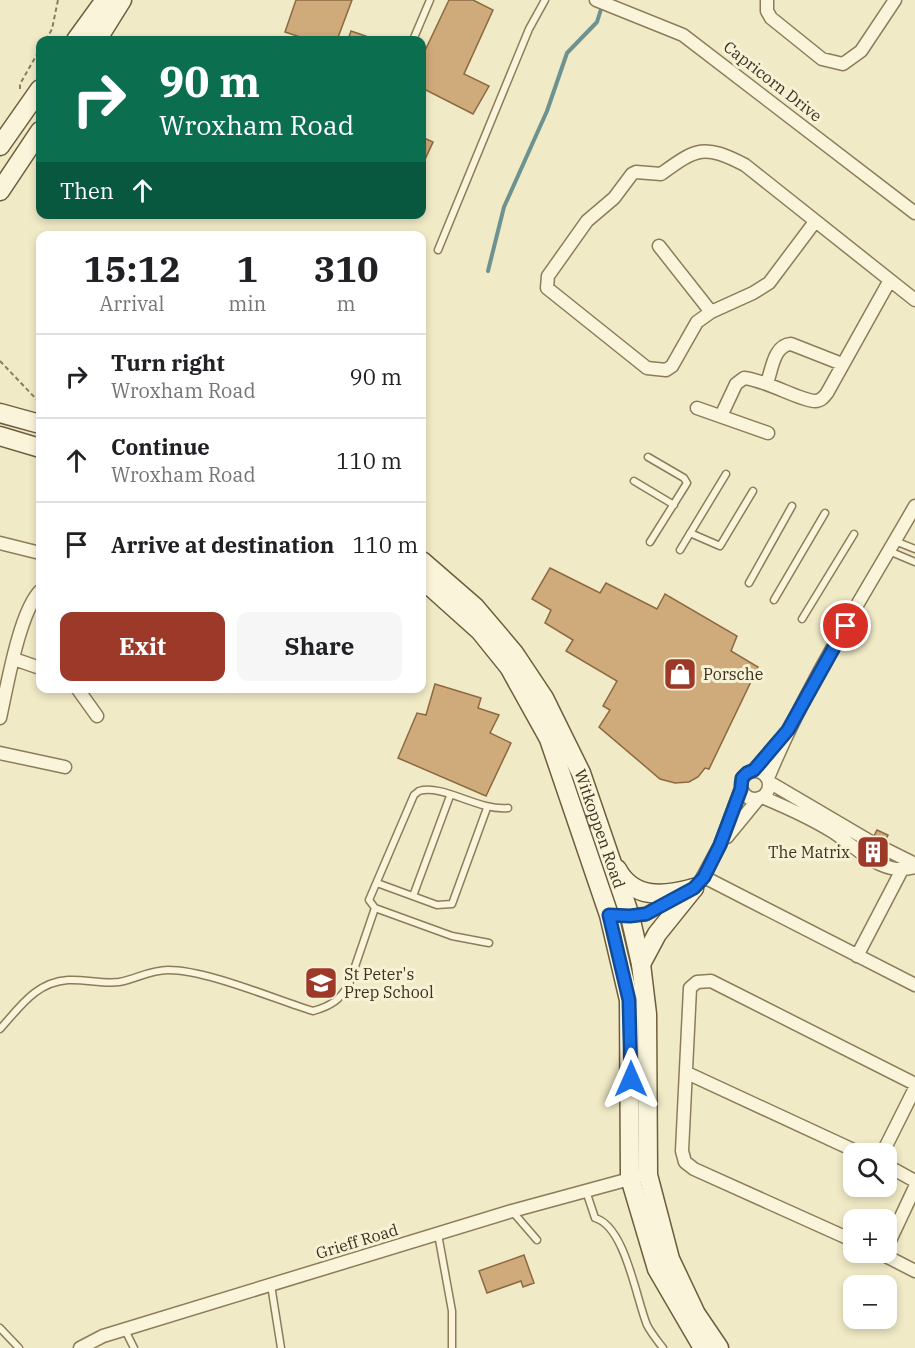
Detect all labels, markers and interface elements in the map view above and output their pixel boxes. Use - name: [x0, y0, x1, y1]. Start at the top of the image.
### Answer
- street label: Capricorn Drive: [720, 36, 826, 126]
- text: 90 m: [159, 54, 260, 109]
- icon: right: [60, 60, 138, 138]
- text: Wroxham Road: [159, 107, 354, 142]
- icon: ahead: [126, 174, 159, 207]
- text: Then: [60, 176, 114, 205]
- text: 15:12: [83, 245, 181, 292]
- text: 1: [236, 245, 258, 292]
- text: 310: [314, 245, 379, 292]
- text: Arrival: [100, 290, 165, 317]
- text: min: [228, 290, 266, 317]
- text: m: [337, 290, 356, 317]
- text: Turn right: [111, 348, 225, 377]
- icon: right: [60, 360, 93, 393]
- text: 90 m: [350, 362, 402, 391]
- text: Wroxham Road: [111, 377, 256, 404]
- text: Continue: [111, 432, 210, 461]
- icon: ahead: [60, 444, 93, 477]
- text: 110 m: [336, 446, 402, 475]
- text: Wroxham Road: [111, 461, 256, 488]
- icon: arrive: [60, 528, 93, 561]
- text: Arrive at destination: [111, 530, 334, 559]
- text: 110 m: [352, 530, 418, 559]
- pin: [820, 600, 871, 651]
- icon: arrive: [829, 609, 862, 642]
- button: Exit: [60, 612, 225, 681]
- button: Share: [237, 612, 402, 681]
- shop icon: Porsche: [662, 656, 698, 692]
- place label: Porsche: [703, 664, 763, 684]
- street label: Witkoppen Road: [570, 766, 630, 891]
- building icon: The Matrix: [855, 834, 891, 870]
- place label: The Matrix: [768, 842, 850, 862]
- place label: St Peter's Prep School: [344, 964, 434, 1002]
- school or university icon: St Peter's Prep School: [303, 965, 339, 1001]
- position arrow: [599, 1047, 663, 1111]
- map controls: [843, 1143, 897, 1329]
- button: search: [843, 1143, 897, 1197]
- button: +: [843, 1209, 897, 1263]
- street label: Grieff Road: [313, 1219, 401, 1263]
- button: −: [843, 1275, 897, 1329]

